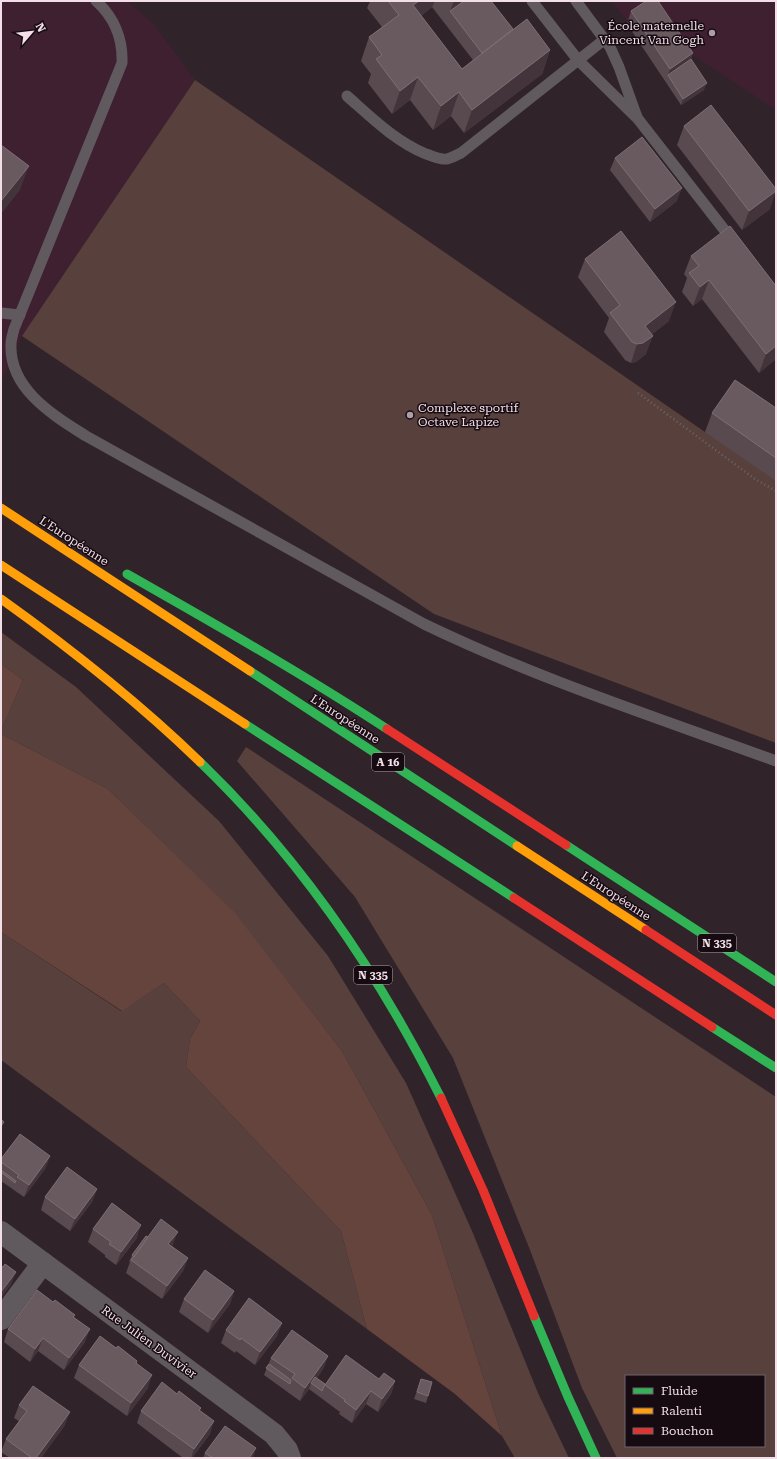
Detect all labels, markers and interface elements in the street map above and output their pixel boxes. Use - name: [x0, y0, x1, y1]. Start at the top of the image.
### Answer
- north arrow: [12, 12, 52, 52]
- place label: École maternelle Vincent Van Gogh: [599, 19, 704, 47]
- text: N: [33, 21, 48, 35]
- marker: École maternelle Vincent Van Gogh: [707, 28, 717, 38]
- place label: Complexe sportif Octave Lapize: [418, 401, 519, 429]
- marker: Complexe sportif Octave Lapize: [405, 410, 415, 420]
- street label: L'Européenne: [37, 513, 112, 569]
- street label: L'Européenne: [308, 691, 383, 747]
- road number: A 16: [372, 753, 404, 771]
- street label: L'Européenne: [579, 868, 654, 924]
- road number: N 335: [698, 934, 736, 952]
- road number: N 335: [354, 966, 392, 984]
- street label: Rue Julien Duvivier: [99, 1303, 199, 1381]
- legend: [625, 1375, 765, 1447]
- text: Fluide: [661, 1384, 698, 1398]
- text: Ralenti: [661, 1404, 702, 1418]
- text: Bouchon: [661, 1424, 714, 1438]

